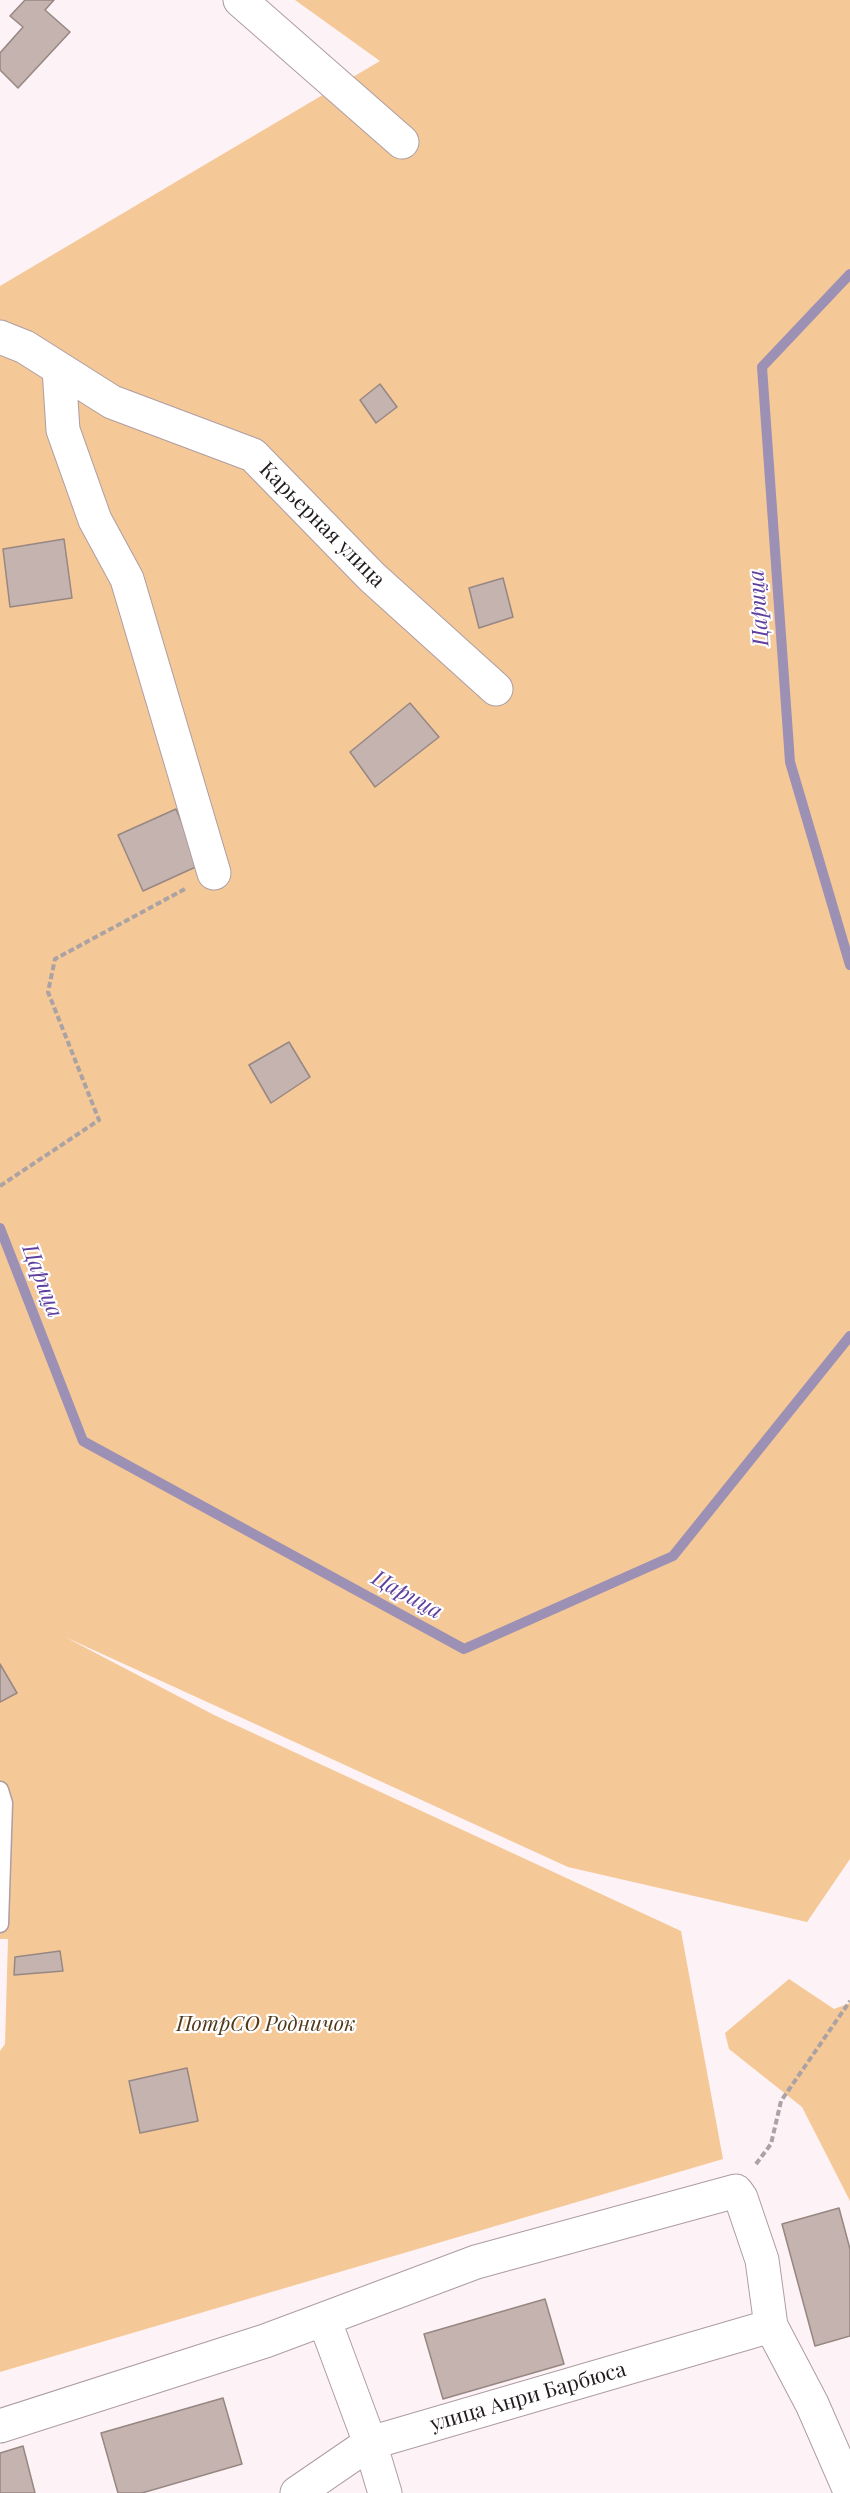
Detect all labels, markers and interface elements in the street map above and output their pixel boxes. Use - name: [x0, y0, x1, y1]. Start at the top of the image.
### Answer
- street label: Карьерная улица: [254, 457, 390, 593]
- water label: Царица: [743, 569, 775, 647]
- water label: Царица: [16, 1241, 68, 1321]
- water label: Царица: [367, 1565, 447, 1625]
- park label: ПотрСО Родничок: [176, 2011, 356, 2037]
- street label: улица Анри Барбюса: [427, 2357, 629, 2437]

